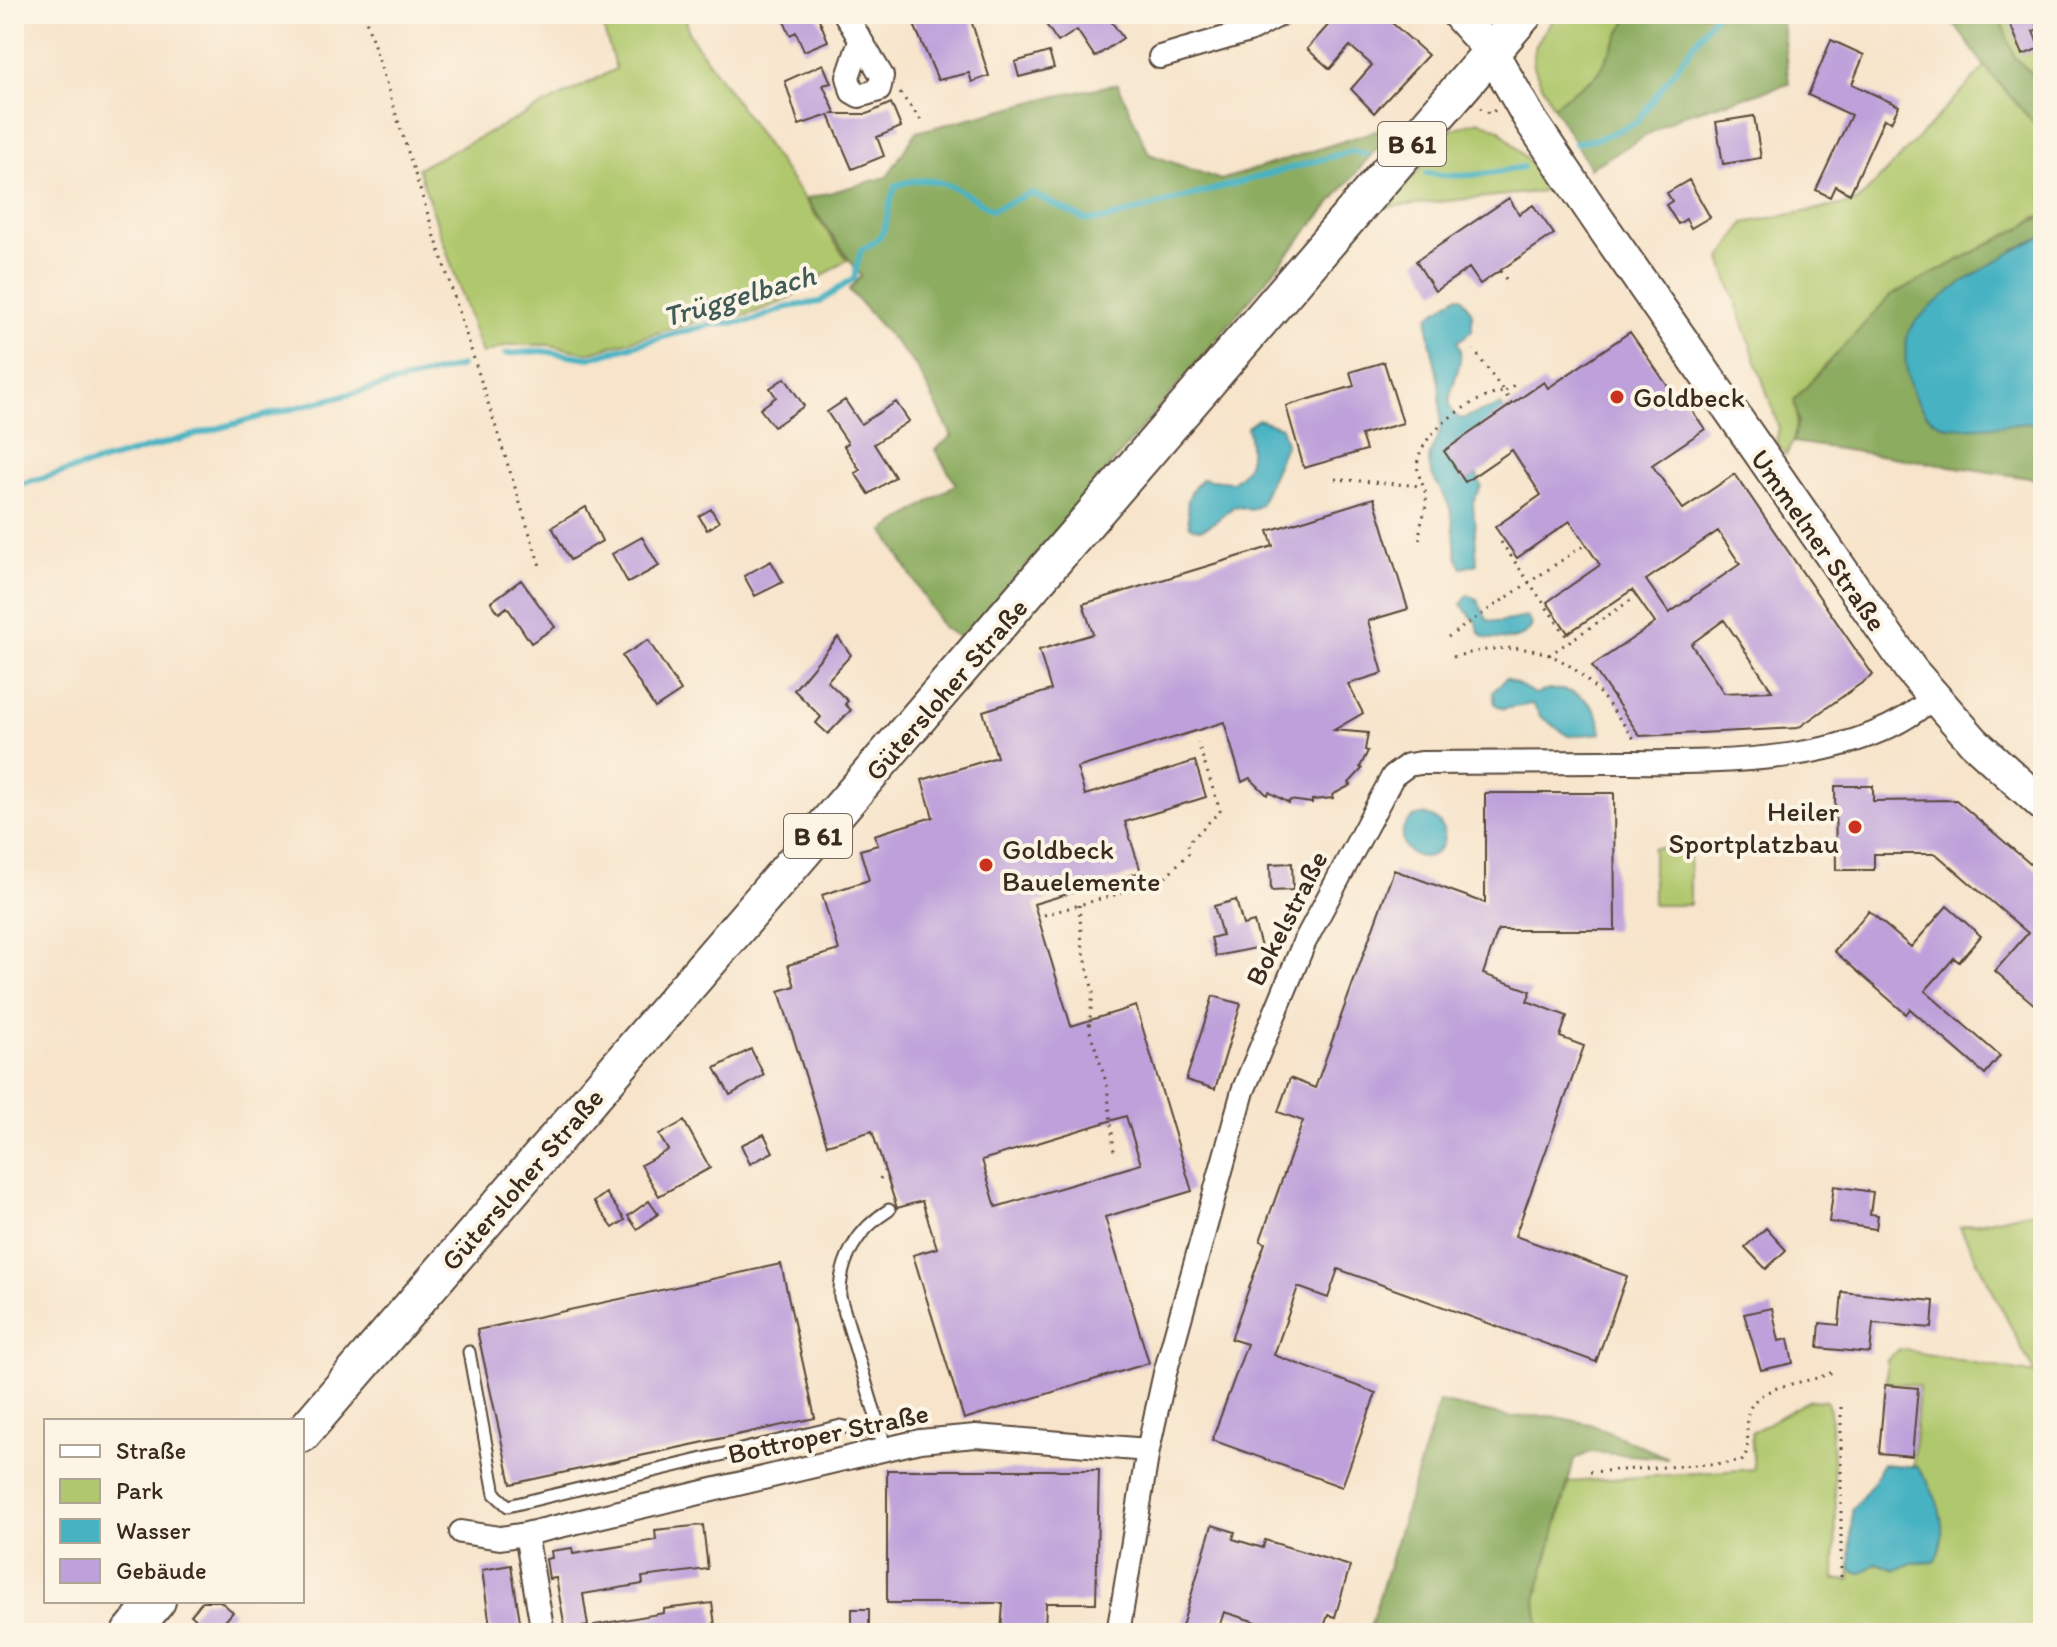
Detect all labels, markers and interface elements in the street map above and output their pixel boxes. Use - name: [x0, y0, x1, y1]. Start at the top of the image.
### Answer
- road number: B 61: [1378, 122, 1446, 166]
- water label: Trüggelbach: [658, 256, 820, 335]
- place label: Goldbeck: [1633, 380, 1745, 414]
- marker: Goldbeck: [1608, 388, 1626, 406]
- street label: Ummelner Straße: [1744, 442, 1894, 638]
- street label: Gütersloher Straße: [857, 591, 1035, 787]
- place label: Heiler Sportplatzbau: [1668, 794, 1839, 860]
- road number: B 61: [784, 814, 852, 858]
- marker: Heiler Sportplatzbau: [1846, 818, 1864, 836]
- place label: Goldbeck Bauelemente: [1002, 832, 1160, 898]
- street label: Bokelstraße: [1238, 845, 1334, 991]
- marker: Goldbeck Bauelemente: [977, 856, 995, 874]
- street label: Gütersloher Straße: [433, 1081, 611, 1277]
- street label: Bottroper Straße: [725, 1395, 931, 1471]
- legend: [44, 1419, 304, 1603]
- text: Straße: [116, 1436, 186, 1465]
- text: Park: [116, 1476, 163, 1505]
- text: Wasser: [116, 1516, 191, 1545]
- text: Gebäude: [116, 1556, 207, 1585]

